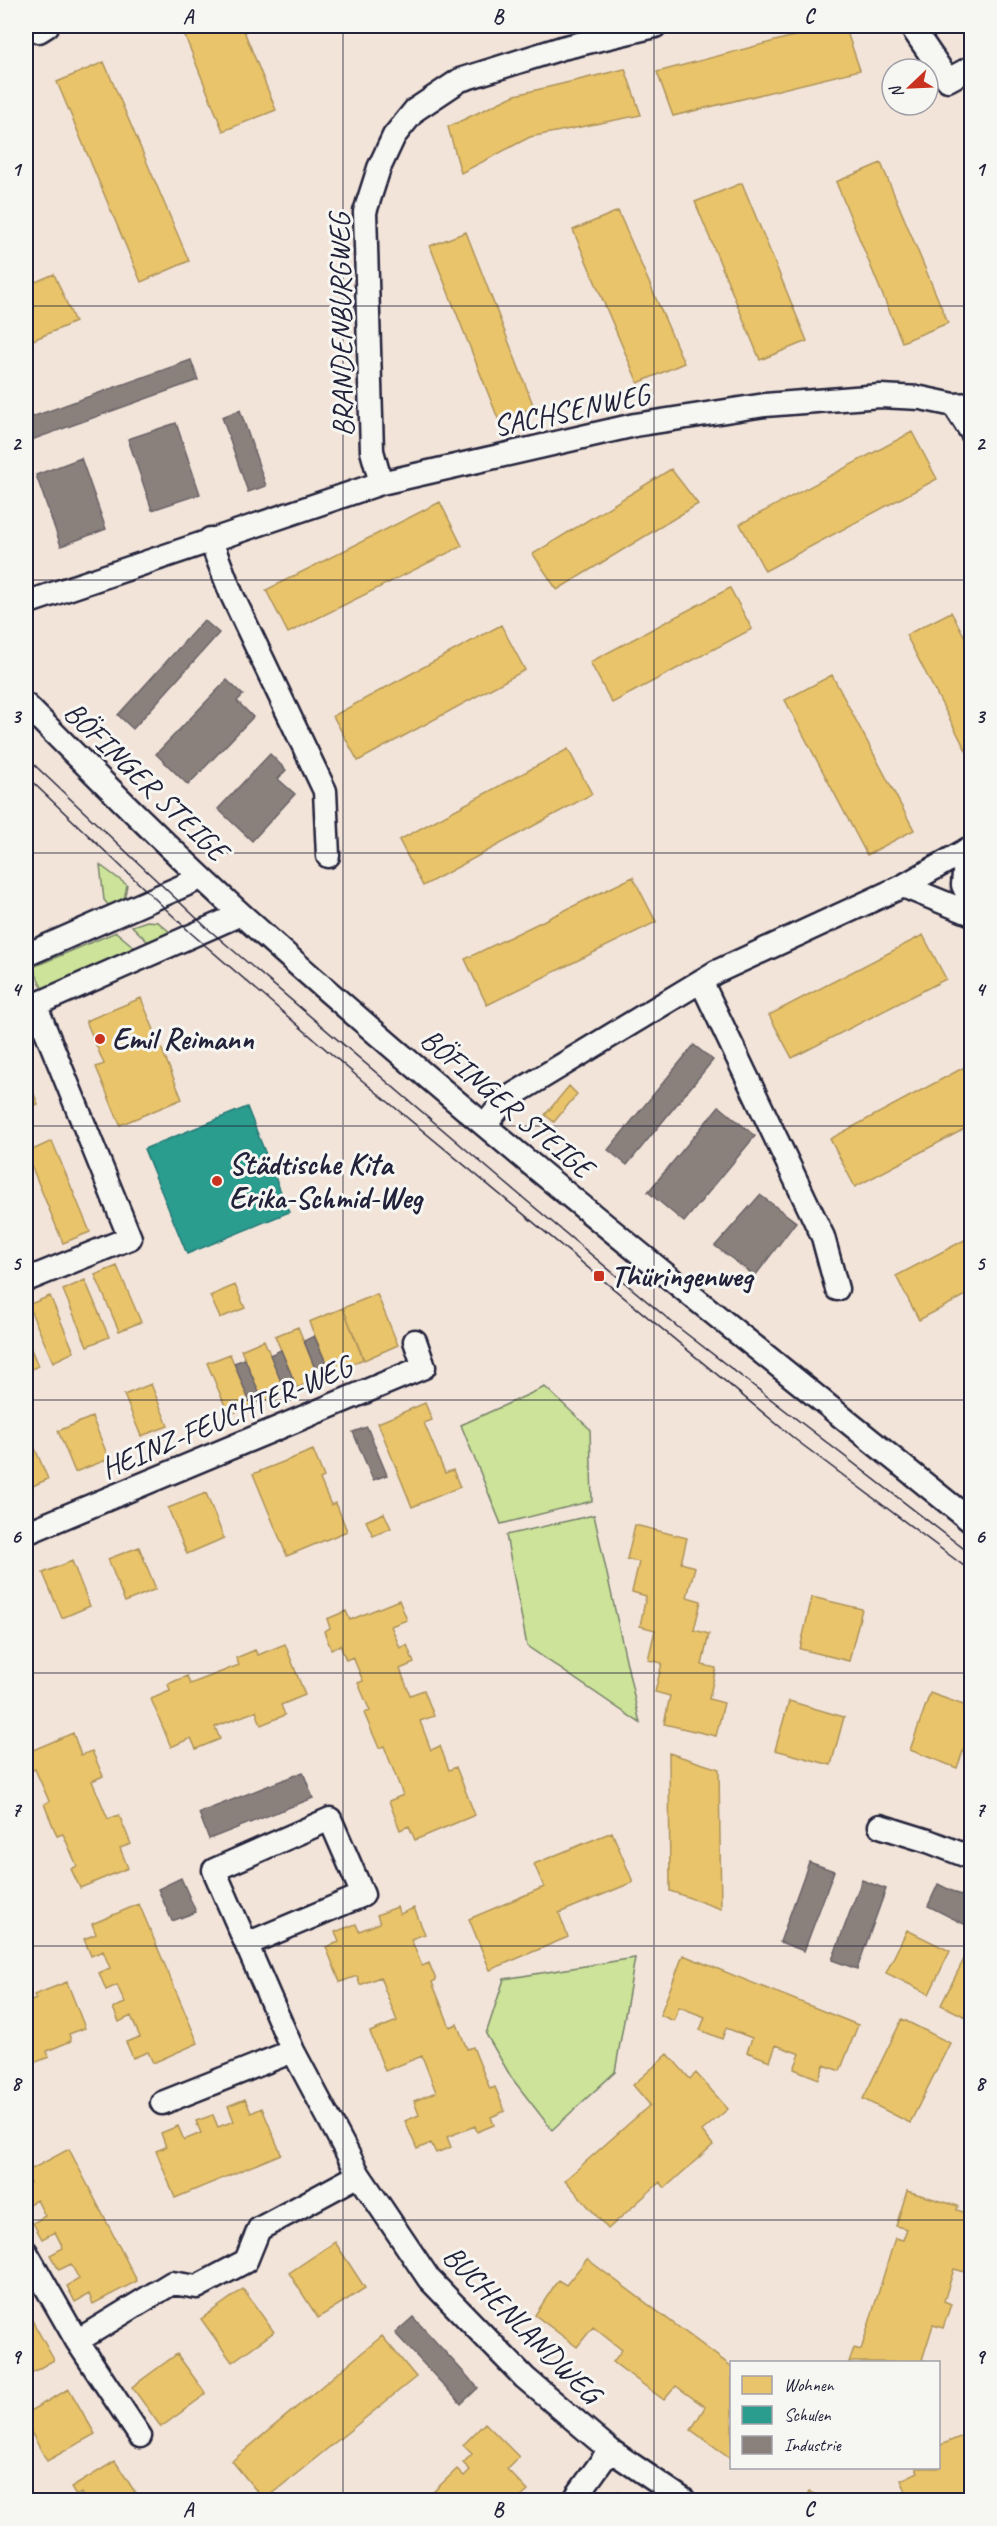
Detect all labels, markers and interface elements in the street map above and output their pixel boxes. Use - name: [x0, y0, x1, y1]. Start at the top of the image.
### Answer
- text: A: [183, 4, 195, 29]
- text: B: [493, 4, 505, 29]
- text: C: [804, 4, 816, 29]
- north arrow: [880, 57, 940, 117]
- text: N: [885, 81, 908, 101]
- text: 1: [12, 157, 23, 182]
- text: 1: [976, 157, 987, 182]
- street label: BRANDENBURGWEG: [320, 210, 362, 437]
- street label: SACHSENWEG: [490, 374, 656, 445]
- text: 2: [12, 431, 23, 456]
- text: 2: [976, 431, 987, 456]
- street label: BÖFINGER STEIGE: [56, 693, 239, 871]
- text: 3: [12, 704, 23, 729]
- text: 3: [976, 704, 987, 729]
- text: 4: [12, 977, 24, 1002]
- text: 4: [976, 977, 988, 1002]
- place label: Emil Reimann: [112, 1020, 255, 1058]
- street label: BÖFINGER STEIGE: [413, 1020, 604, 1189]
- marker: Emil Reimann: [93, 1032, 107, 1046]
- place label: Städtische Kita Erika-Schmid-Weg: [229, 1145, 424, 1217]
- marker: Städtische Kita Erika-Schmid-Weg: [210, 1174, 224, 1188]
- text: 5: [12, 1251, 23, 1276]
- text: 5: [976, 1251, 987, 1276]
- place label: Thüringenweg: [611, 1257, 754, 1295]
- marker: Thüringenweg: [592, 1269, 606, 1283]
- street label: HEINZ-FEUCHTER-WEG: [95, 1346, 360, 1487]
- text: 6: [11, 1524, 22, 1549]
- text: 6: [975, 1524, 986, 1549]
- text: 7: [12, 1797, 23, 1822]
- text: 7: [976, 1797, 987, 1822]
- text: 8: [12, 2071, 24, 2096]
- text: 8: [976, 2071, 988, 2096]
- street label: BUCHENLANDWEG: [435, 2237, 612, 2414]
- text: 9: [12, 2344, 23, 2369]
- text: 9: [976, 2344, 987, 2369]
- legend: [730, 2361, 940, 2469]
- text: Wohnen: [784, 2374, 835, 2396]
- text: Schulen: [784, 2404, 832, 2426]
- text: Industrie: [784, 2434, 842, 2456]
- text: A: [183, 2497, 195, 2522]
- text: B: [493, 2497, 505, 2522]
- text: C: [804, 2497, 816, 2522]

